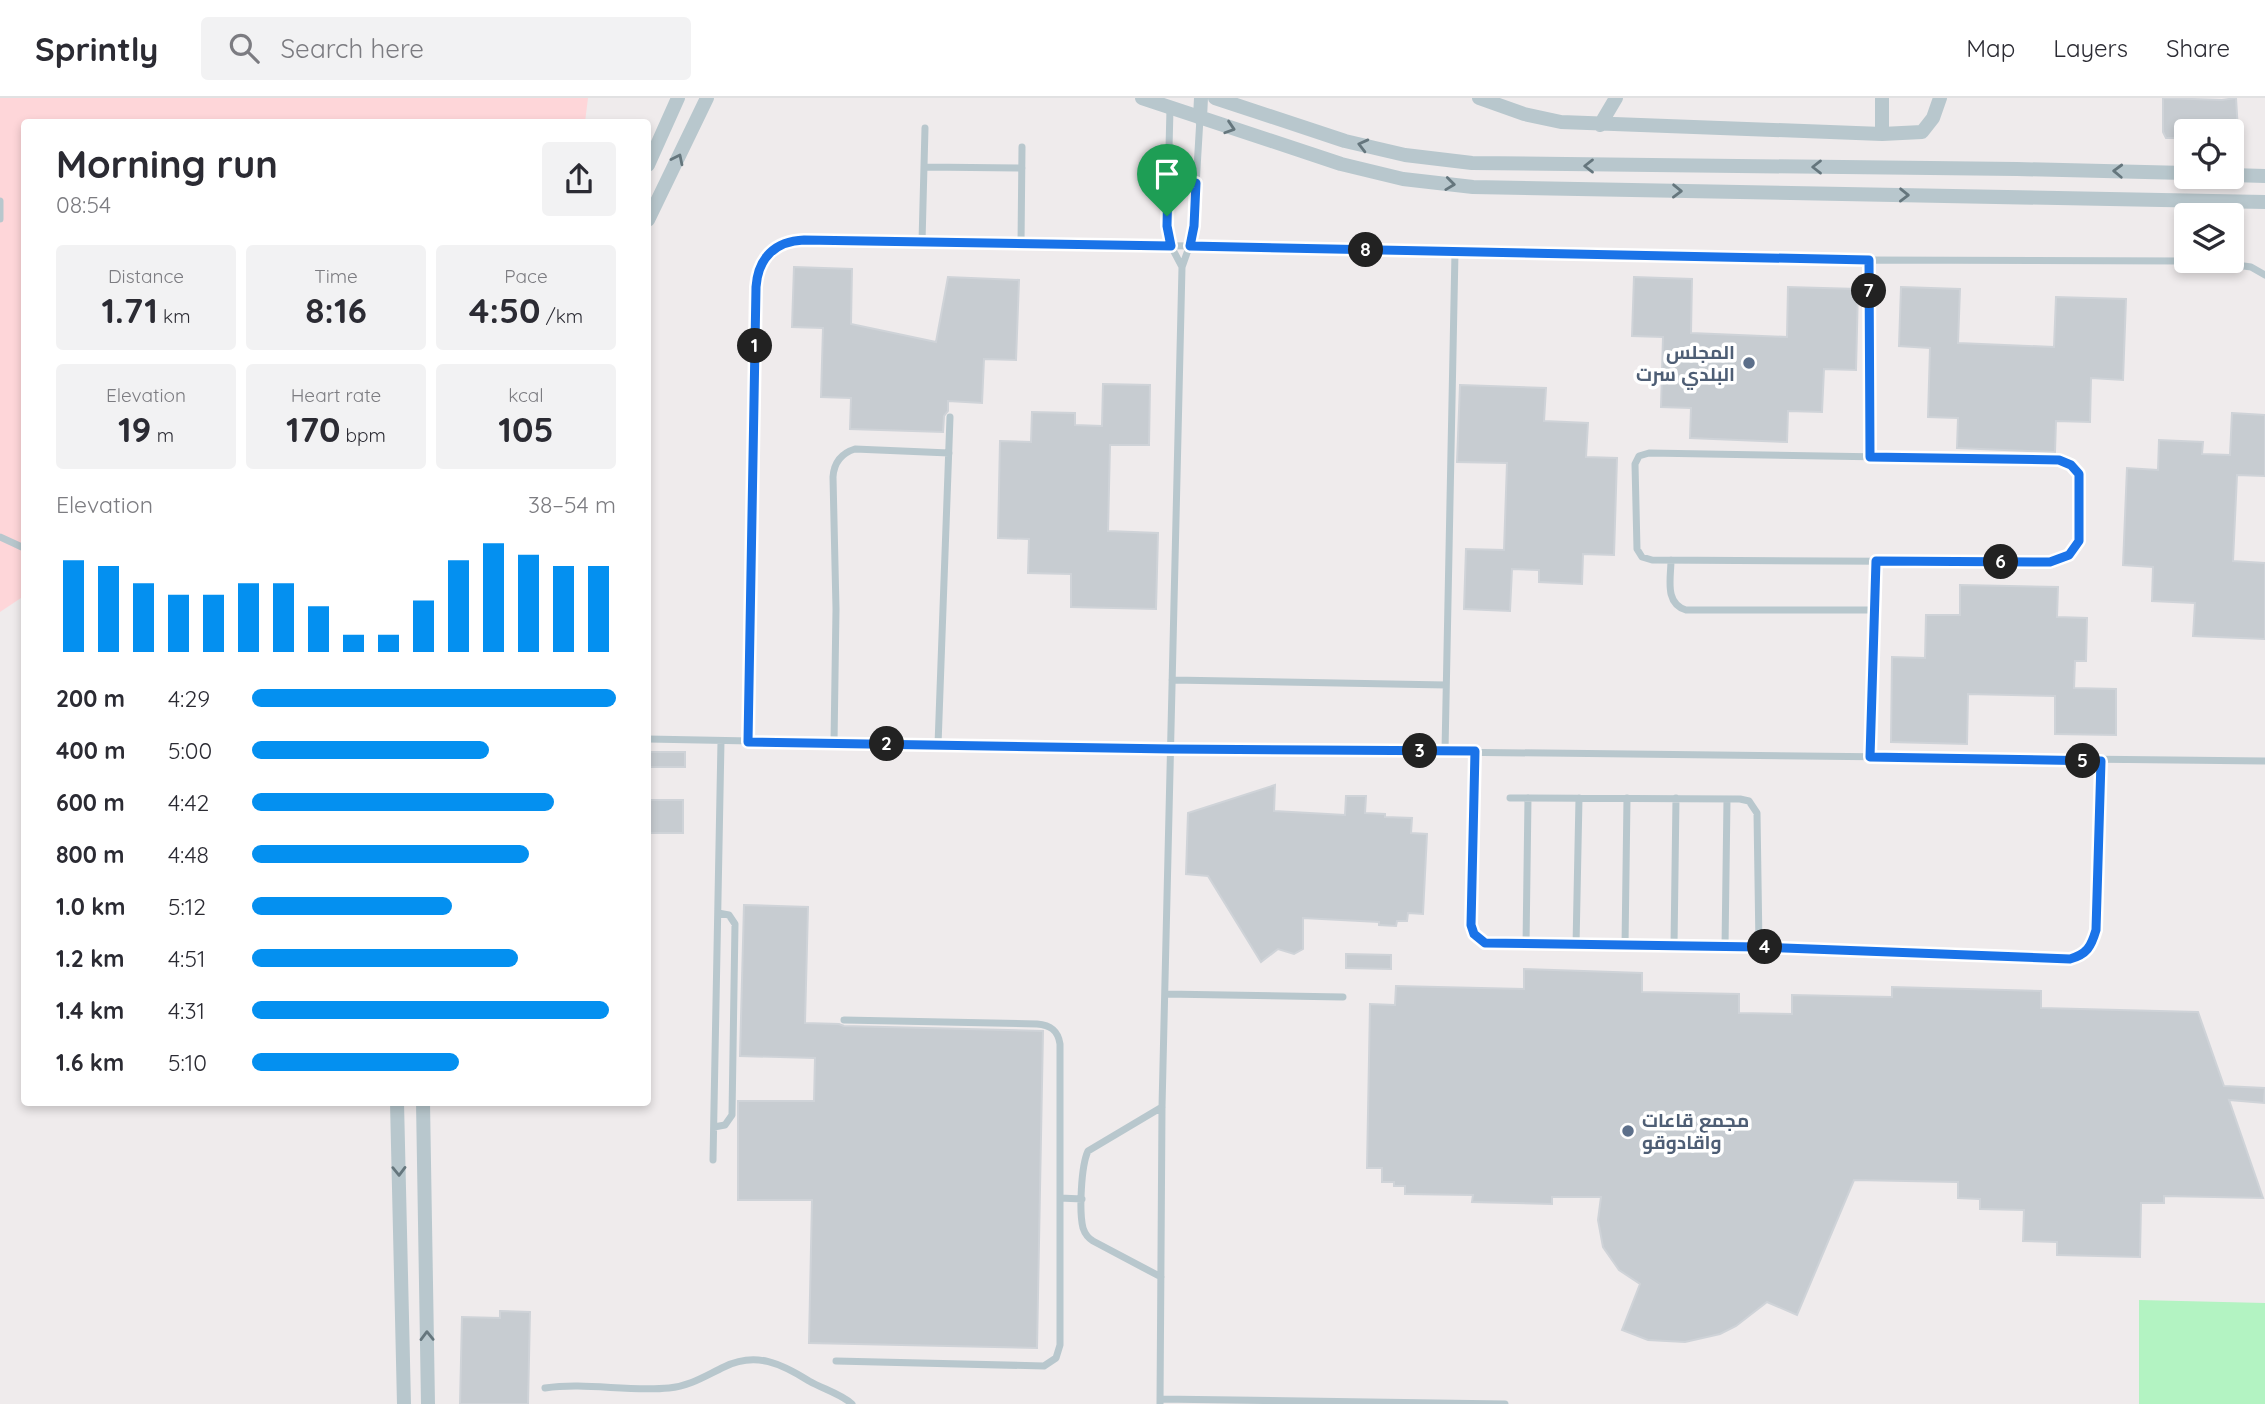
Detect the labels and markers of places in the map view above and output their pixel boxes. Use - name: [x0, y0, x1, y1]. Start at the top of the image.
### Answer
- pin: [1137, 144, 1197, 216]
- pin: 8: [1348, 232, 1384, 268]
- pin: 7: [1852, 274, 1886, 308]
- pin: 1: [738, 328, 772, 364]
- place label: المجلس البلدي سرت: [1636, 340, 1735, 390]
- marker: المجلس البلدي سرت: [1741, 355, 1757, 371]
- pin: 6: [1983, 545, 2018, 580]
- pin: 2: [870, 726, 904, 762]
- pin: 3: [1402, 734, 1438, 768]
- pin: 5: [2066, 744, 2100, 778]
- pin: 4: [1748, 930, 1782, 964]
- place label: مجمع قاعات واقادوقو: [1642, 1108, 1749, 1154]
- marker: مجمع قاعات واقادوقو: [1620, 1123, 1636, 1139]

